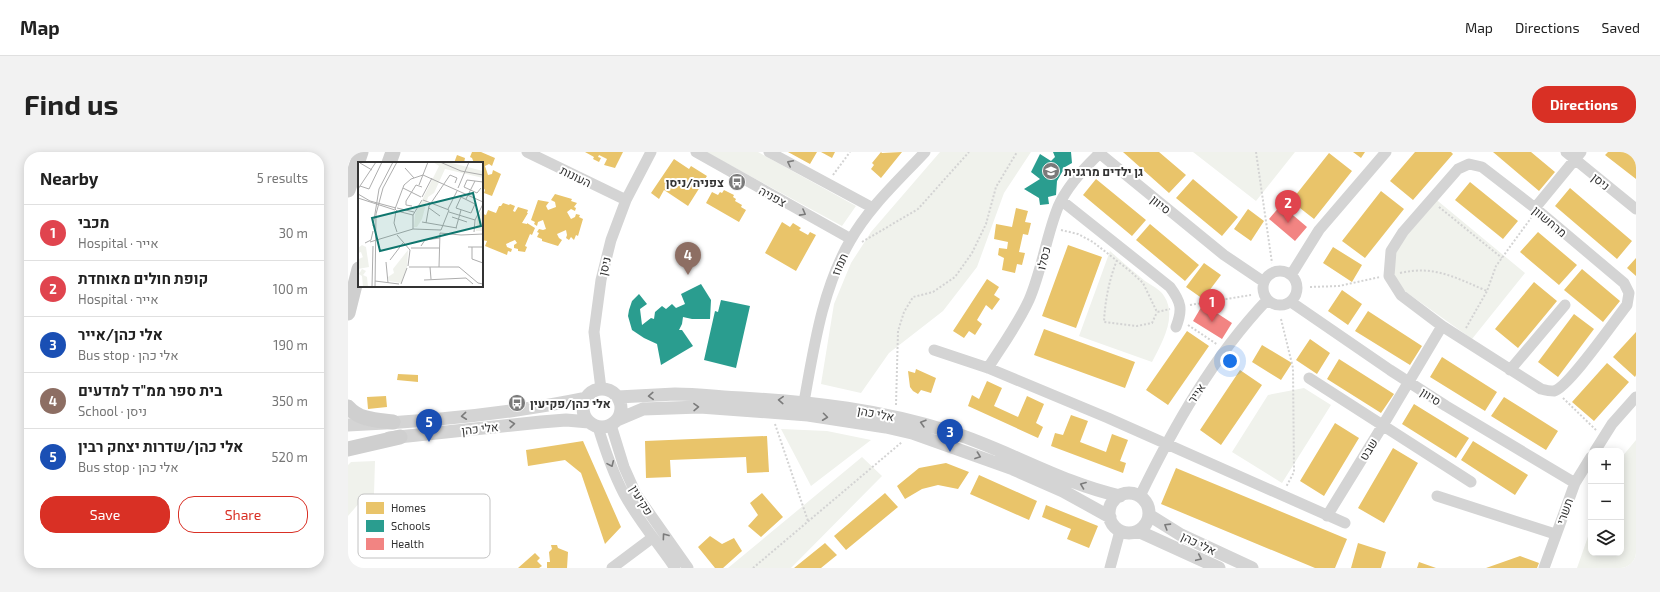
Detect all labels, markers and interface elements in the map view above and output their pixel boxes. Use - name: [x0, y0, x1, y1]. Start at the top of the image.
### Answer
- text: Map: [20, 16, 60, 39]
- text: Map: [1465, 19, 1493, 36]
- text: Directions: [1515, 19, 1580, 36]
- text: Saved: [1602, 19, 1640, 36]
- button: Directions: [1532, 86, 1636, 123]
- text: Find us: [24, 87, 118, 121]
- one-way arrow: [786, 160, 794, 168]
- school or university icon: גן ילדים מרגנית: [1041, 161, 1061, 181]
- inset map: [358, 162, 483, 287]
- street label: העונות: [558, 162, 594, 190]
- place label: גן ילדים מרגנית: [1064, 164, 1143, 178]
- text: Nearby: [40, 168, 98, 188]
- text: 5 results: [257, 170, 308, 186]
- street label: ניסן: [1589, 170, 1613, 192]
- bus stop icon: צפניה/ניסן: [727, 172, 747, 192]
- place label: צפניה/ניסן: [666, 175, 724, 189]
- street label: צפניה: [757, 183, 790, 209]
- pin: 2: [1275, 190, 1301, 223]
- street label: סיוון: [1148, 192, 1174, 216]
- street label: מרחשוון: [1530, 203, 1570, 239]
- one-way arrow: [799, 208, 806, 215]
- text: מכבי: [78, 213, 109, 231]
- text: 1: [50, 225, 56, 241]
- text: 30 m: [279, 225, 308, 241]
- text: Hospital · אייר: [78, 235, 159, 251]
- pin: 4: [675, 242, 701, 275]
- street label: כסלו: [1033, 245, 1053, 271]
- street label: תמוז: [828, 251, 850, 277]
- street label: ניסן: [595, 255, 613, 277]
- text: קופת חולים מאוחדת: [78, 269, 208, 287]
- text: 2: [49, 281, 57, 297]
- text: 100 m: [273, 281, 308, 297]
- pin: 1: [1199, 289, 1225, 322]
- text: Hospital · אייר: [78, 291, 159, 307]
- text: אלי כהן/אייר: [78, 325, 163, 343]
- text: 3: [49, 337, 57, 353]
- text: 190 m: [273, 337, 308, 353]
- text: Bus stop · אלי כהן: [78, 347, 179, 363]
- your location: [1220, 351, 1240, 371]
- street label: אייר: [1184, 380, 1208, 406]
- text: בית ספר ממ"ד למדעים: [78, 381, 222, 399]
- street label: סיוון: [1418, 384, 1444, 408]
- one-way arrow: [648, 391, 654, 400]
- text: 4: [49, 393, 57, 409]
- text: 350 m: [272, 393, 308, 409]
- bus stop icon: אלי כהן/פקיעין: [507, 393, 527, 413]
- place label: אלי כהן/פקיעין: [530, 396, 611, 410]
- one-way arrow: [778, 396, 784, 405]
- text: School · ניסן: [78, 403, 147, 419]
- one-way arrow: [693, 403, 699, 411]
- street label: אלי כהן: [856, 403, 896, 423]
- pin: 5: [416, 409, 442, 442]
- one-way arrow: [461, 411, 467, 420]
- one-way arrow: [822, 413, 828, 422]
- street label: אלי כהן: [461, 419, 499, 437]
- one-way arrow: [919, 419, 926, 428]
- pin: 3: [937, 419, 963, 452]
- one-way arrow: [509, 420, 515, 429]
- street label: שבט: [1356, 435, 1380, 463]
- text: אלי כהן/שדרות יצחק רבין: [78, 437, 243, 455]
- map controls: [1588, 448, 1624, 556]
- button: +: [1588, 448, 1624, 484]
- text: 5: [49, 449, 57, 465]
- text: 520 m: [272, 449, 308, 465]
- one-way arrow: [974, 452, 981, 460]
- text: Bus stop · אלי כהן: [78, 459, 179, 475]
- one-way arrow: [606, 460, 614, 467]
- street label: פקיעין: [628, 482, 656, 518]
- one-way arrow: [1079, 482, 1086, 490]
- button: −: [1588, 484, 1624, 520]
- legend: [358, 494, 490, 558]
- button: Save: [40, 496, 170, 533]
- button: Share: [178, 496, 308, 533]
- street label: תשרי: [1553, 496, 1575, 526]
- text: Homes: [391, 501, 426, 514]
- text: Schools: [391, 519, 431, 532]
- button: layers: [1588, 520, 1624, 556]
- one-way arrow: [1164, 523, 1171, 531]
- street label: אלי כהן: [1179, 529, 1219, 558]
- one-way arrow: [662, 533, 670, 540]
- text: Health: [391, 537, 424, 550]
- one-way arrow: [1195, 553, 1202, 561]

